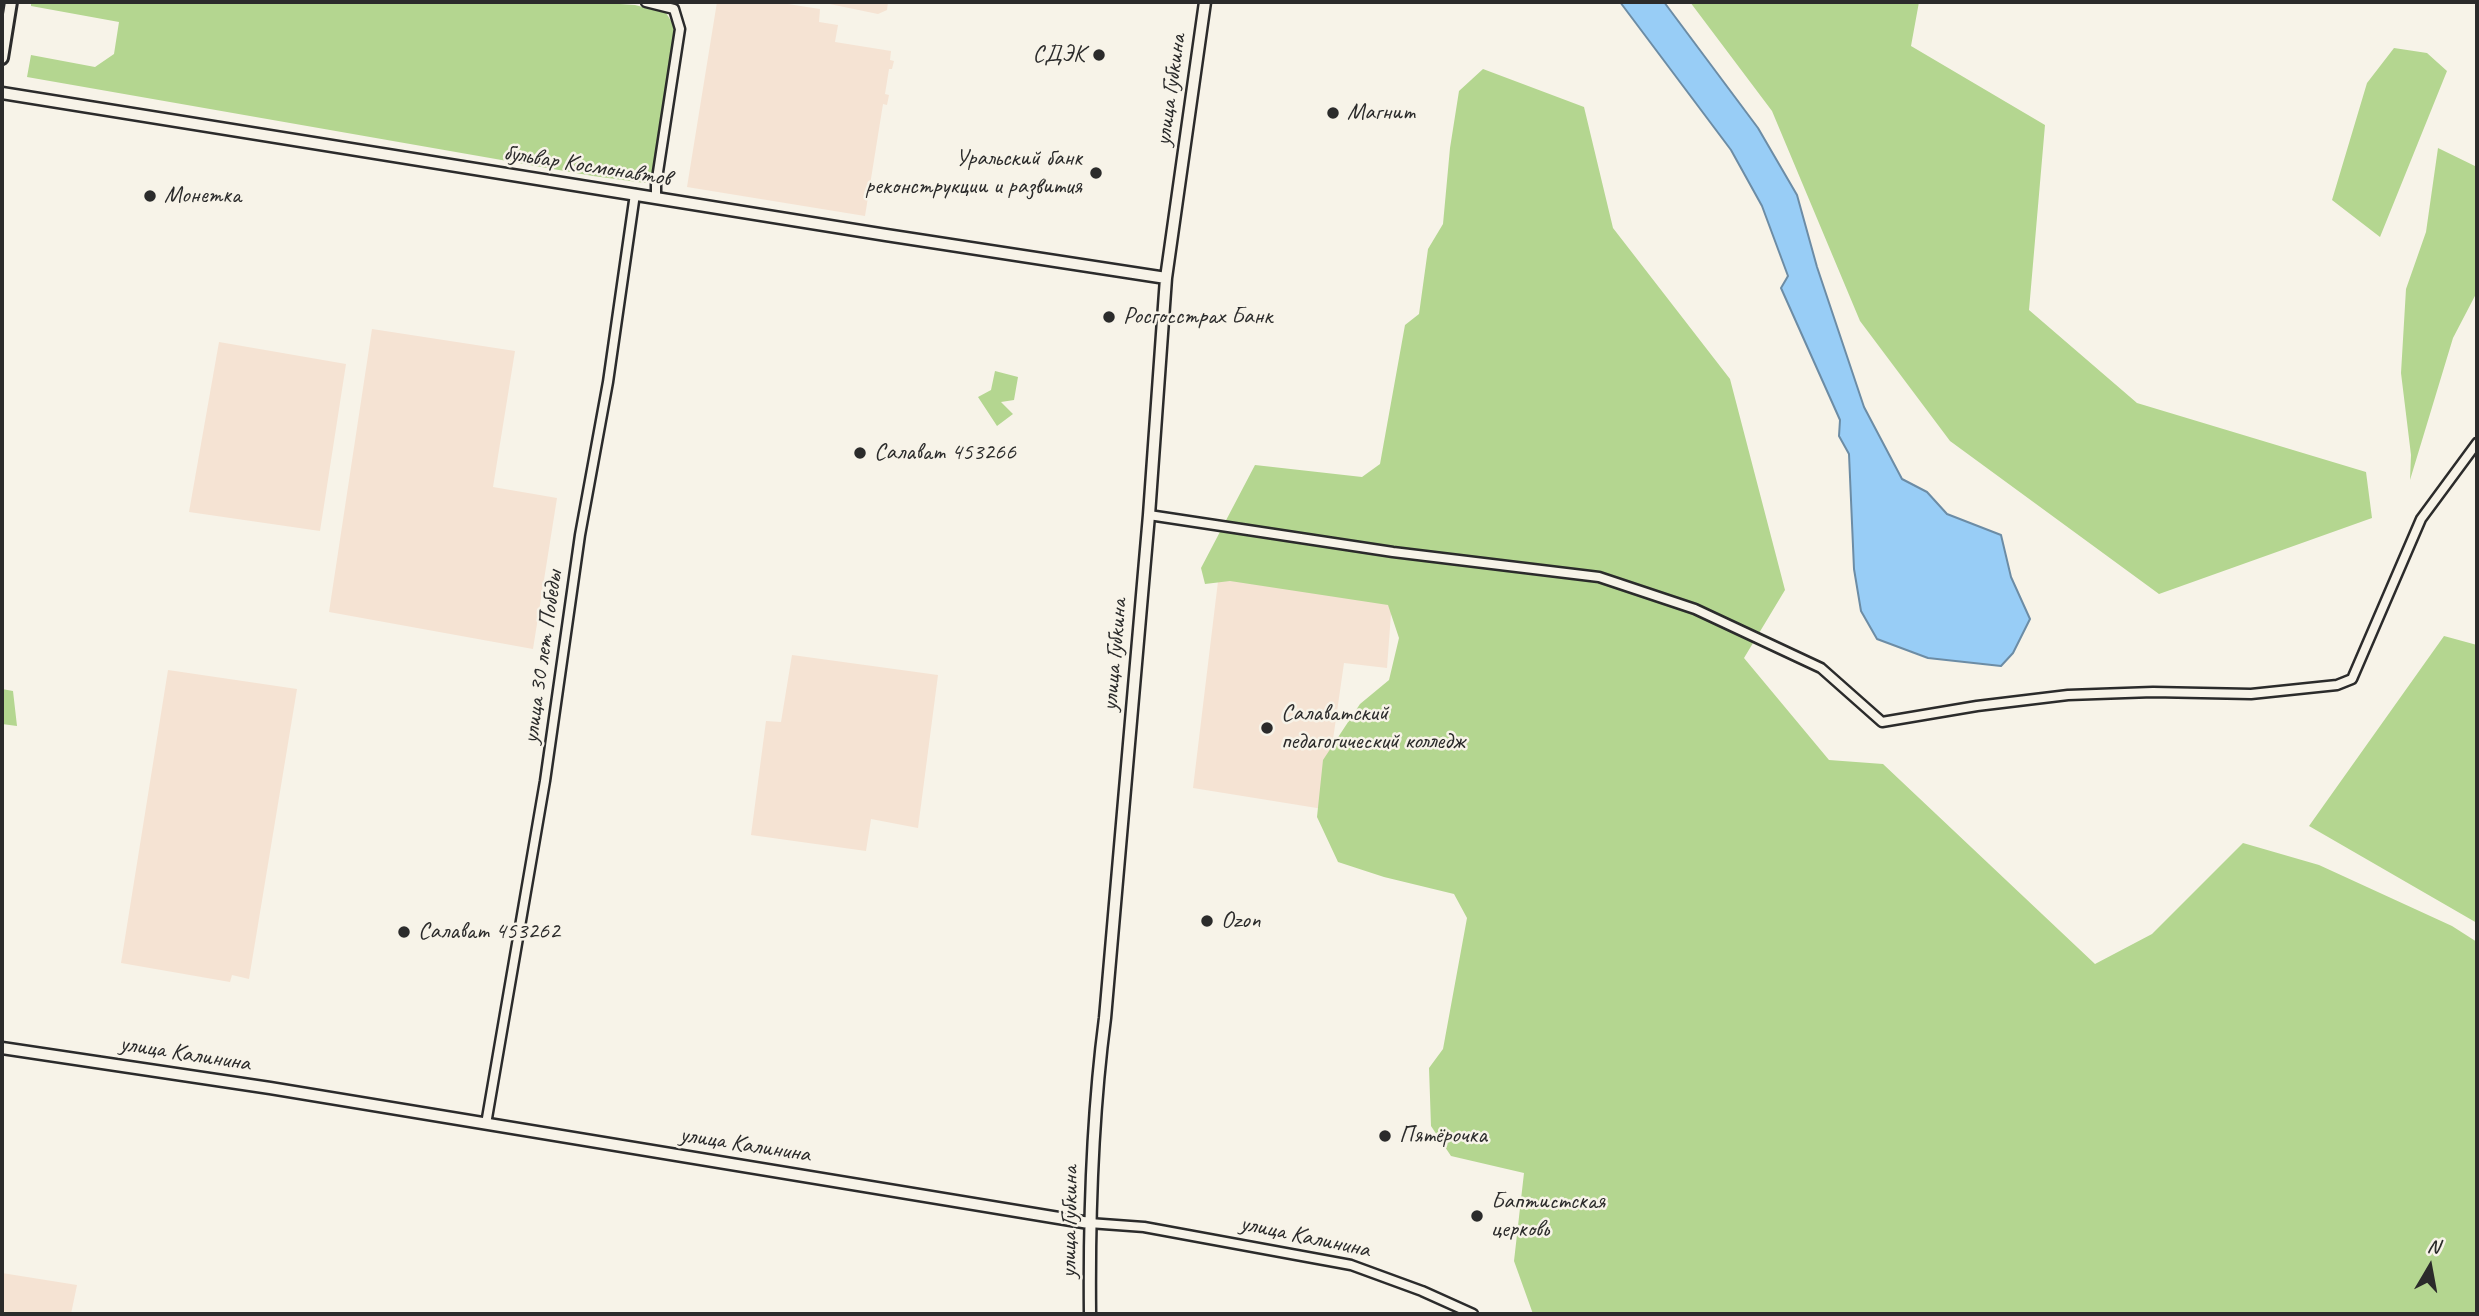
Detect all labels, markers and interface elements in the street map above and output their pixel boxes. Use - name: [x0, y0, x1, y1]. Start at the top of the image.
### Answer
- street label: улица Губкина: [1149, 32, 1193, 148]
- place label: СДЭК: [1032, 41, 1085, 69]
- marker: СДЭК: [1091, 47, 1107, 63]
- place label: Магнит: [1347, 99, 1415, 127]
- marker: Магнит: [1325, 105, 1341, 121]
- street label: бульвар Космонавтов: [501, 139, 673, 193]
- place label: Уральский банк реконструкции и развития: [865, 145, 1082, 201]
- marker: Уральский банк реконструкции и развития: [1088, 165, 1104, 181]
- place label: Монетка: [164, 182, 241, 210]
- marker: Монетка: [142, 188, 158, 204]
- place label: Росгосстрах Банк: [1123, 303, 1272, 331]
- marker: Росгосстрах Банк: [1101, 309, 1117, 325]
- place label: Салават 453266: [874, 439, 1016, 467]
- marker: Салават 453266: [852, 445, 868, 461]
- street label: улица 30 лет Победы: [517, 569, 569, 745]
- street label: улица Губкина: [1096, 598, 1134, 712]
- place label: Салаватский педагогический колледж: [1281, 700, 1465, 756]
- marker: Салаватский педагогический колледж: [1259, 720, 1275, 736]
- place label: Ozon: [1221, 907, 1260, 935]
- marker: Ozon: [1199, 913, 1215, 929]
- place label: Салават 453262: [418, 918, 560, 946]
- marker: Салават 453262: [396, 924, 412, 940]
- street label: улица Калинина: [118, 1029, 252, 1079]
- street label: улица Калинина: [678, 1120, 812, 1170]
- place label: Пятёрочка: [1399, 1122, 1487, 1150]
- marker: Пятёрочка: [1377, 1128, 1393, 1144]
- street label: улица Губкина: [1055, 1166, 1085, 1278]
- place label: Баптистская церковь: [1491, 1188, 1605, 1244]
- marker: Баптистская церковь: [1469, 1208, 1485, 1224]
- street label: улица Калинина: [1238, 1209, 1372, 1265]
- north arrow: [2395, 1232, 2465, 1302]
- text: N: [2426, 1233, 2442, 1259]

